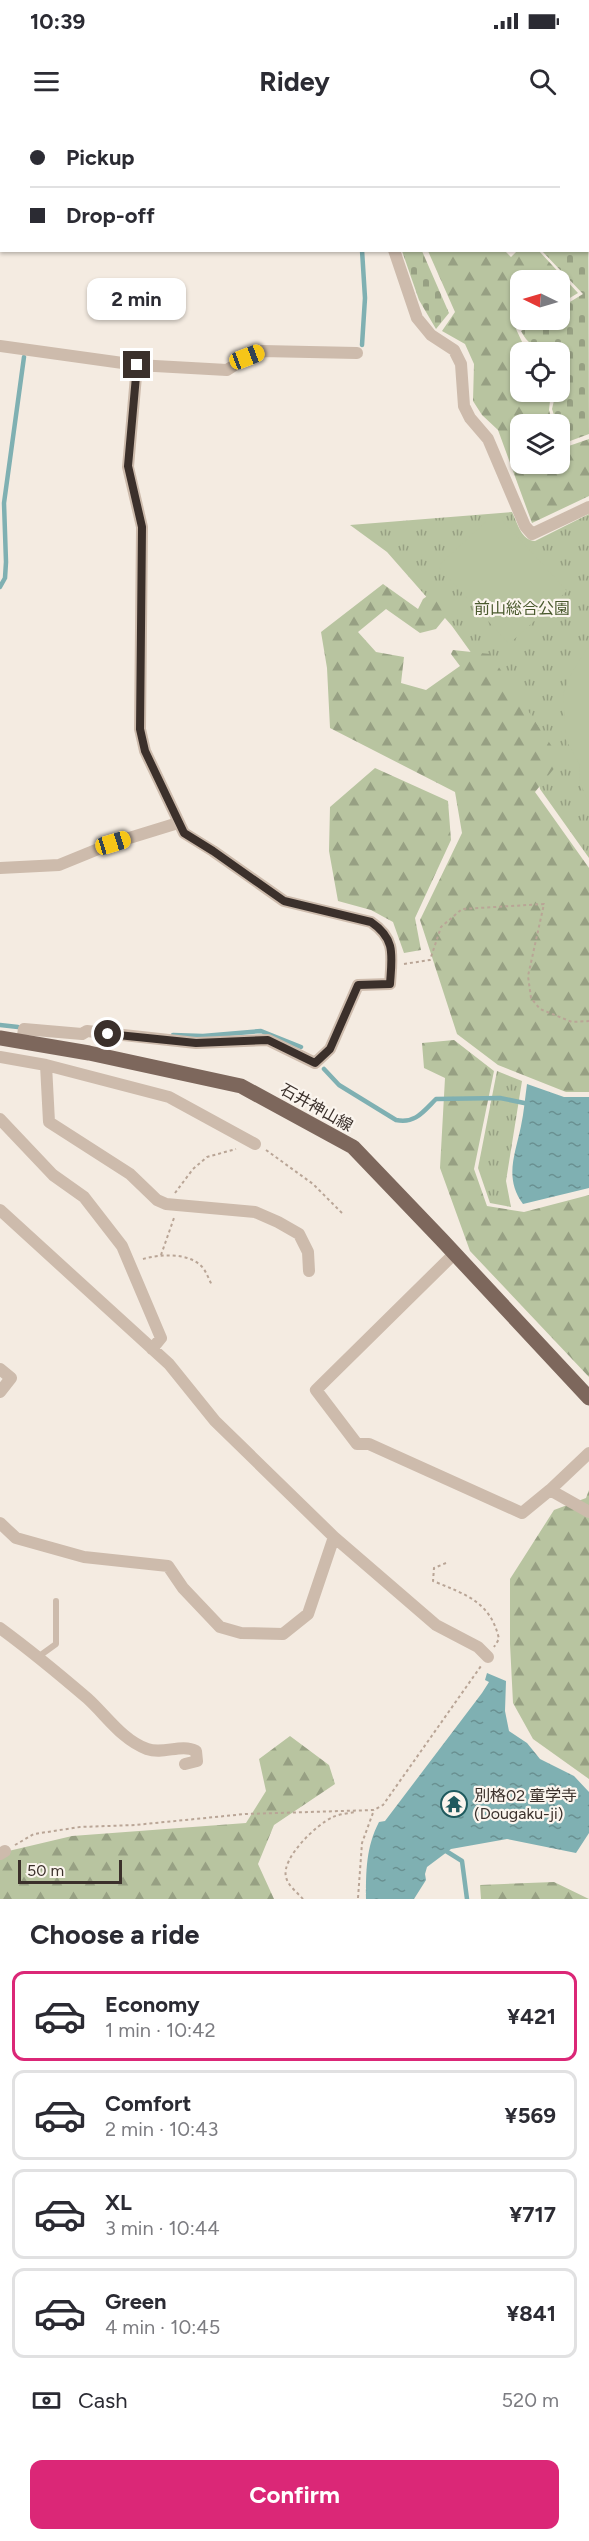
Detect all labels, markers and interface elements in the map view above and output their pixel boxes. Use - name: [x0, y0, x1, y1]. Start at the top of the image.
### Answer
- text: 10:39: [30, 8, 85, 35]
- icon: menu: [30, 65, 63, 98]
- text: Ridey: [259, 65, 330, 98]
- icon: search: [526, 65, 559, 98]
- text: Pickup: [66, 144, 135, 171]
- text: Drop-off: [66, 202, 155, 229]
- north arrow: [510, 270, 570, 330]
- map controls: [510, 270, 570, 474]
- callout: 2 min: [88, 278, 186, 320]
- text: 2 min: [111, 287, 162, 311]
- car: [227, 342, 267, 372]
- button: locate: [510, 342, 570, 402]
- route end: [123, 351, 150, 378]
- button: layers: [510, 414, 570, 474]
- park label: 前山総合公園: [474, 599, 570, 618]
- car: [93, 829, 133, 857]
- route start: [94, 1020, 121, 1047]
- street label: 石井神山線: [277, 1080, 356, 1135]
- place label: 別格02 童学寺 (Dougaku-ji): [474, 1786, 577, 1823]
- temple icon: 別格02 童学寺 (Dougaku-ji): [439, 1789, 469, 1819]
- scale bar: [18, 1857, 122, 1884]
- text: 50 m: [27, 1861, 64, 1880]
- text: Choose a ride: [30, 1918, 199, 1951]
- icon: car: [33, 1989, 87, 2043]
- text: Economy: [105, 1991, 200, 2018]
- text: ¥421: [507, 2003, 556, 2030]
- text: 1 min · 10:42: [105, 2018, 216, 2042]
- icon: car: [33, 2088, 87, 2142]
- text: Comfort: [105, 2090, 191, 2117]
- text: ¥569: [505, 2102, 556, 2129]
- text: 2 min · 10:43: [105, 2117, 218, 2141]
- icon: car: [33, 2187, 87, 2241]
- text: XL: [105, 2189, 132, 2216]
- text: ¥717: [509, 2201, 556, 2228]
- text: 3 min · 10:44: [105, 2216, 220, 2240]
- icon: car: [33, 2286, 87, 2340]
- text: Green: [105, 2288, 167, 2315]
- text: ¥841: [506, 2300, 556, 2327]
- text: 4 min · 10:45: [105, 2315, 220, 2339]
- icon: cash: [30, 2384, 63, 2417]
- text: Cash: [78, 2387, 128, 2414]
- text: 520 m: [502, 2388, 559, 2412]
- button: Confirm: [30, 2460, 559, 2529]

